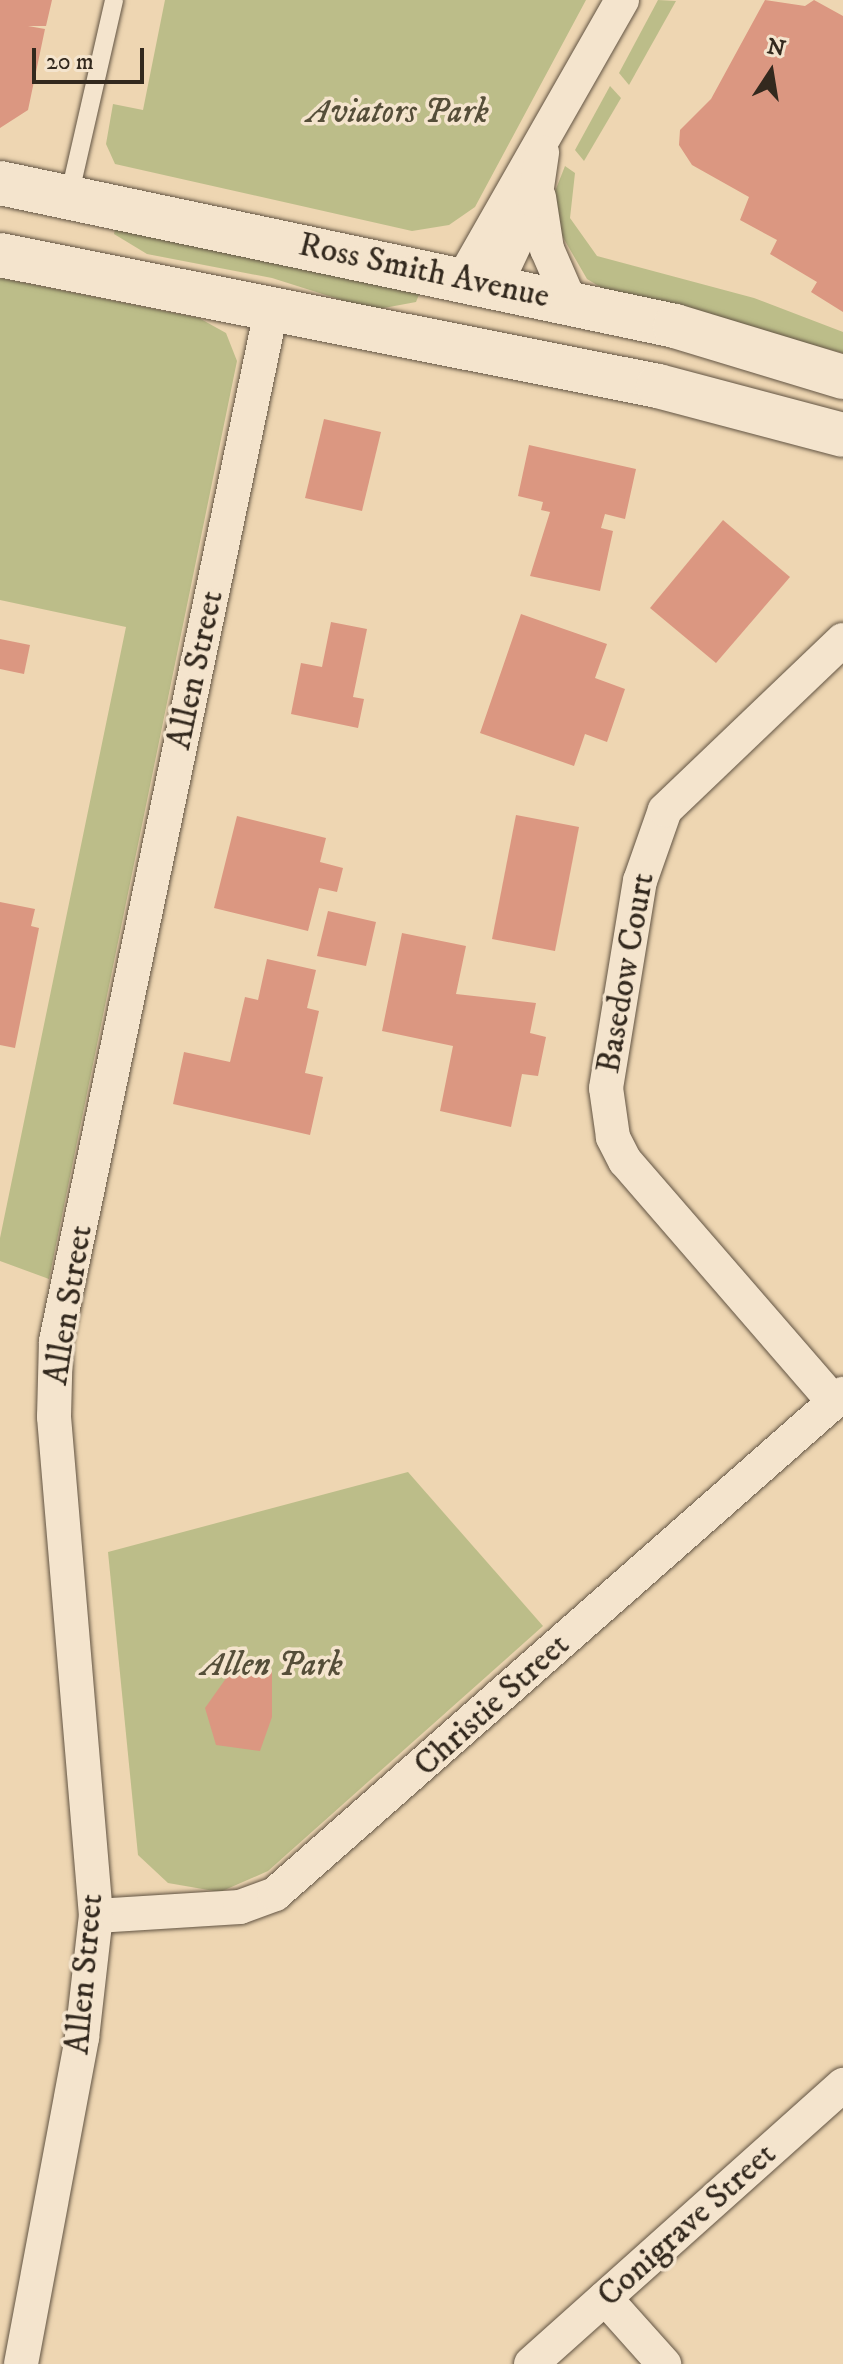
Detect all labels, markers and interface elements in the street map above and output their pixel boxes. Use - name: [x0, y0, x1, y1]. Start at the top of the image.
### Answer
- scale bar: [36, 32, 148, 82]
- north arrow: [731, 32, 811, 112]
- text: N: [764, 33, 788, 63]
- text: 20 m: [46, 47, 94, 77]
- park label: Aviators Park: [307, 93, 489, 133]
- street label: Ross Smith Avenue: [295, 225, 553, 317]
- street label: Allen Street: [159, 587, 233, 753]
- street label: Basedow Court: [588, 870, 664, 1076]
- street label: Allen Street: [36, 1222, 102, 1388]
- street label: Christie Street: [406, 1625, 578, 1785]
- park label: Allen Park: [201, 1646, 343, 1686]
- street label: Allen Street: [58, 1892, 112, 2056]
- street label: Conigrave Street: [589, 2134, 785, 2316]

